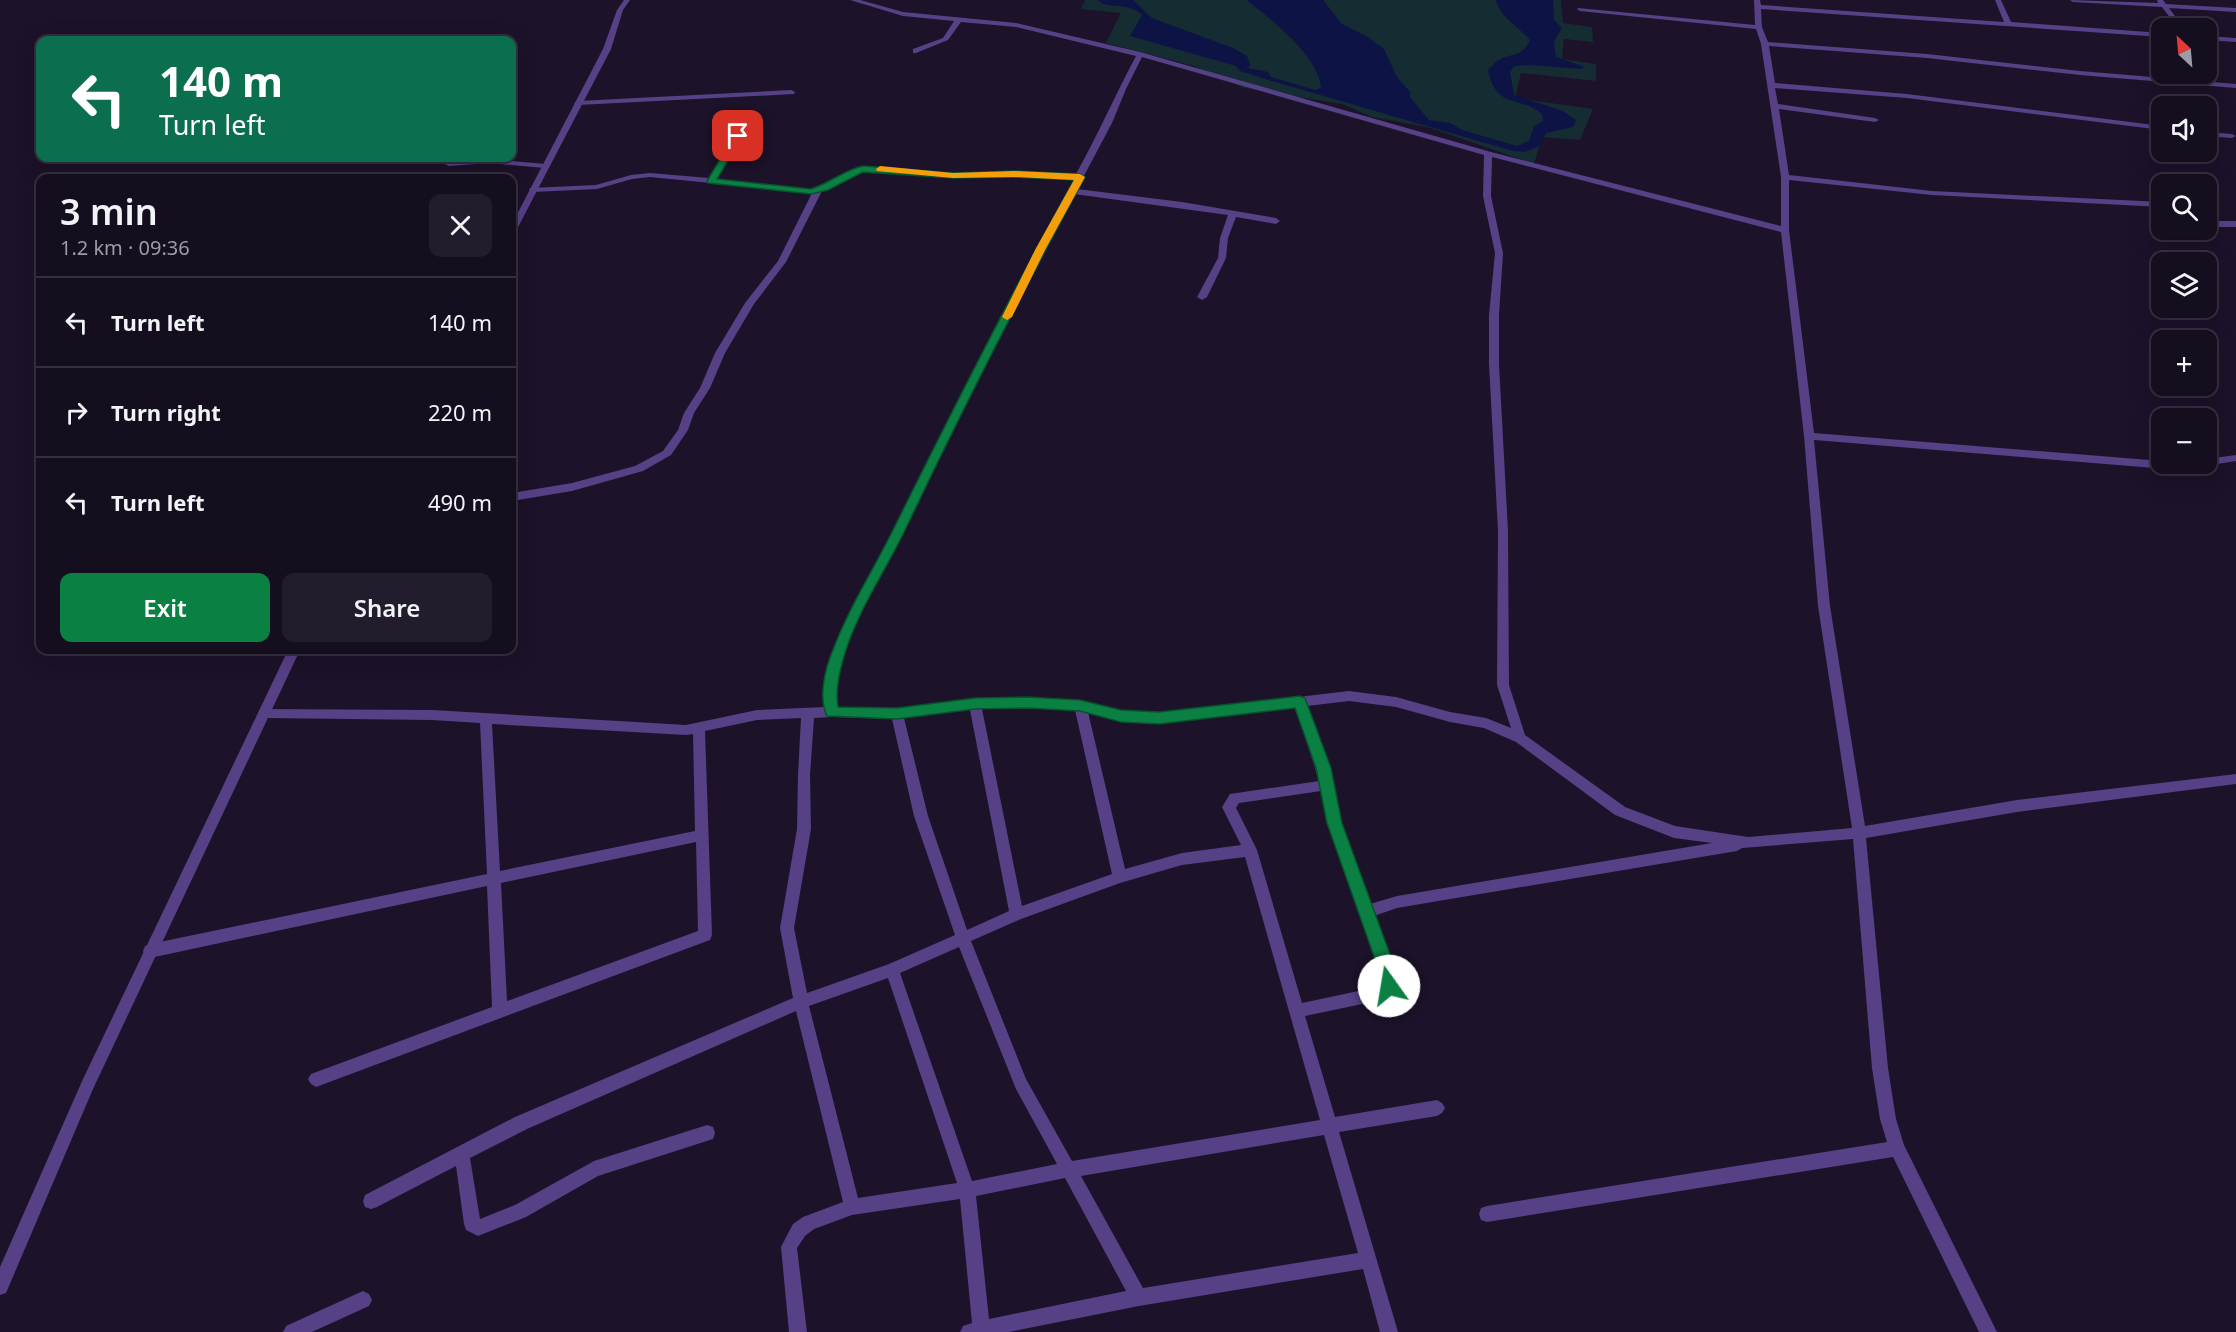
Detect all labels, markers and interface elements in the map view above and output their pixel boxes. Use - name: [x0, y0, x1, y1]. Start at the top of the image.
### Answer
- north arrow: [2151, 18, 2217, 84]
- map controls: [2151, 18, 2217, 474]
- text: 140 m: [159, 52, 283, 109]
- icon: left: [60, 60, 138, 138]
- button: sound: [2151, 96, 2217, 162]
- text: Turn left: [159, 106, 265, 143]
- pin: [712, 110, 763, 161]
- icon: arrive: [721, 119, 754, 152]
- button: search: [2151, 174, 2217, 240]
- text: 3 min: [60, 187, 158, 236]
- button: close: [429, 194, 492, 257]
- text: 1.2 km · 09:36: [60, 234, 190, 261]
- button: layers: [2151, 252, 2217, 318]
- icon: left: [60, 306, 93, 339]
- text: Turn left: [111, 307, 205, 337]
- text: 140 m: [428, 307, 492, 337]
- button: +: [2151, 330, 2217, 396]
- icon: right: [60, 396, 93, 429]
- text: Turn right: [111, 397, 221, 427]
- text: 220 m: [428, 397, 492, 427]
- button: −: [2151, 408, 2217, 474]
- icon: left: [60, 486, 93, 519]
- text: Turn left: [111, 487, 205, 517]
- text: 490 m: [428, 487, 492, 517]
- button: Exit: [60, 573, 270, 642]
- button: Share: [282, 573, 492, 642]
- position arrow: [1357, 954, 1421, 1018]

